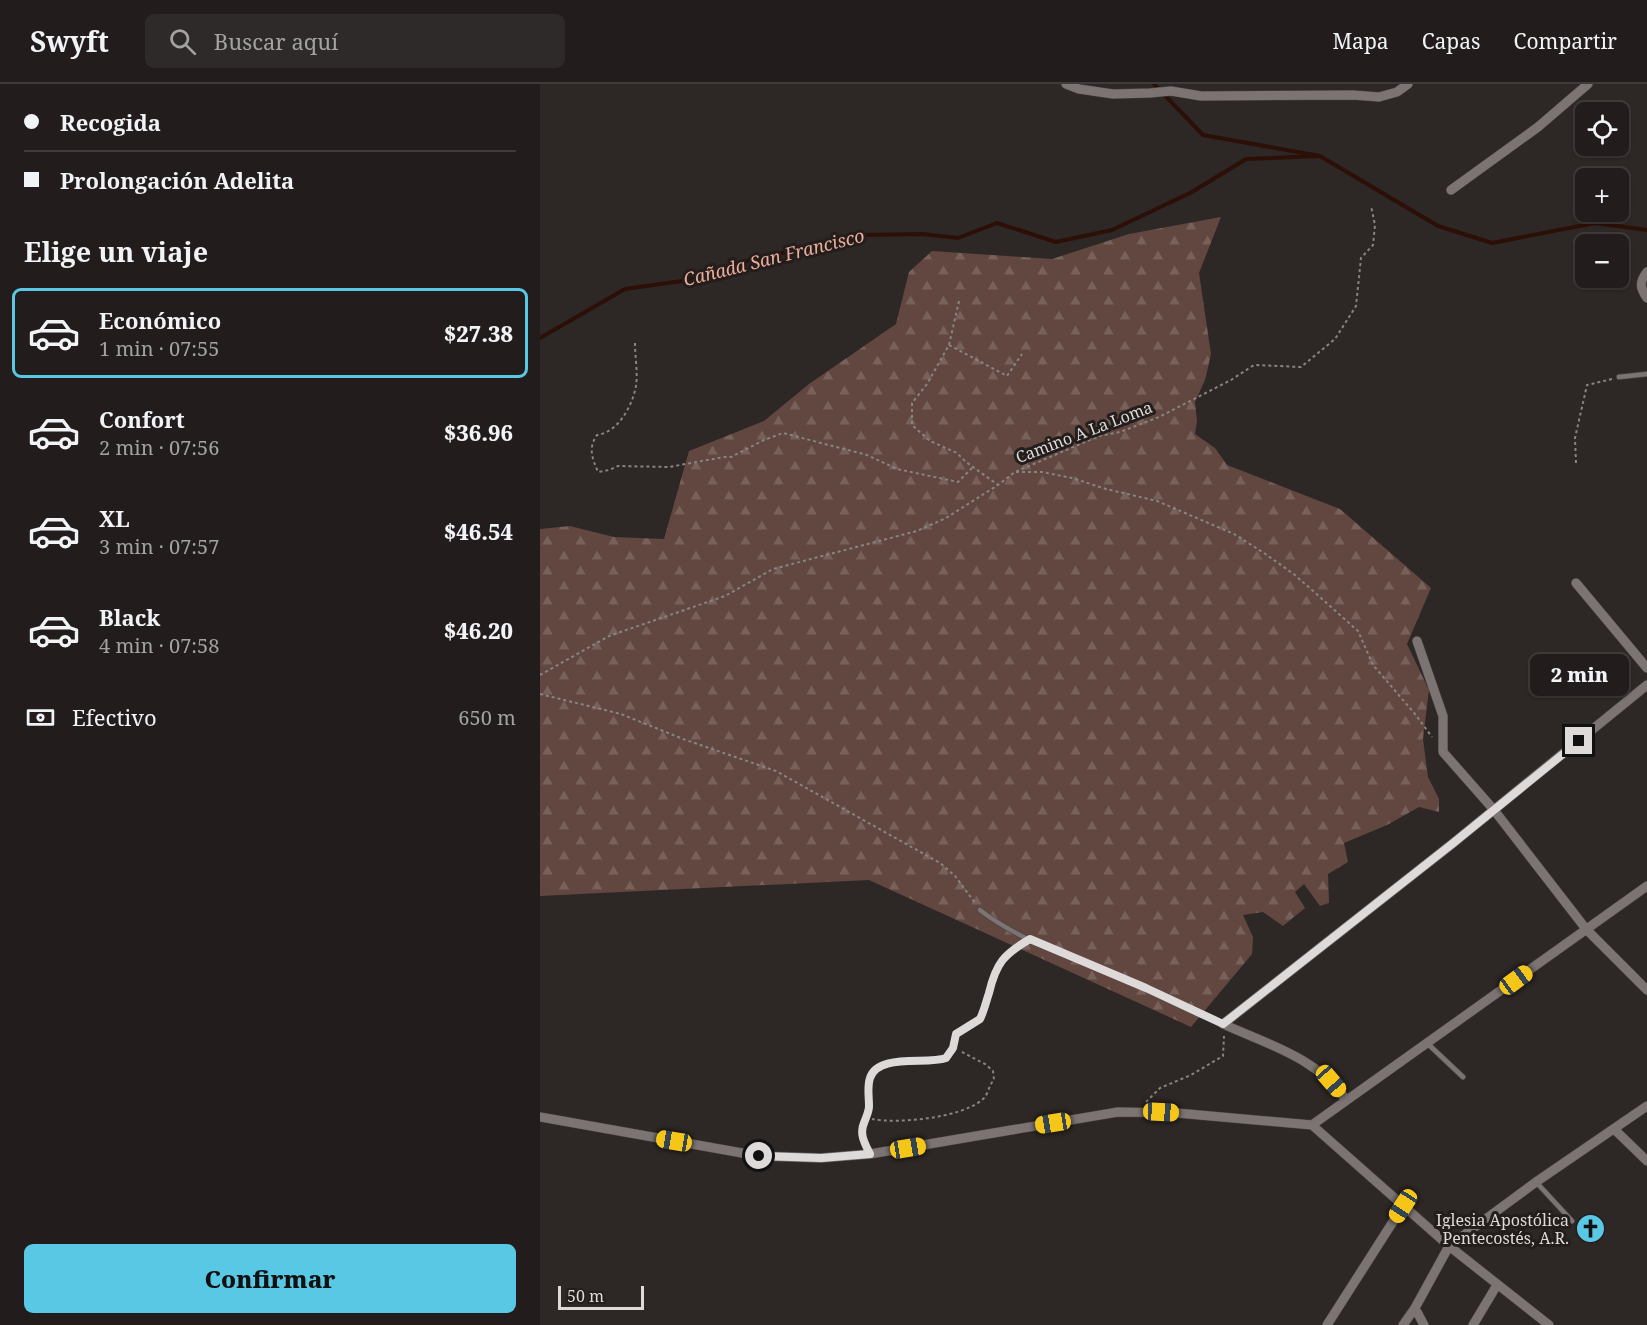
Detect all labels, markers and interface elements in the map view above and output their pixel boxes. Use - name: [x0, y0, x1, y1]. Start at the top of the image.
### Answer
- search box: [145, 14, 565, 68]
- text: Swyft: [30, 22, 109, 60]
- icon: search: [166, 25, 199, 58]
- text: Buscar aquí: [214, 26, 338, 56]
- text: Mapa: [1332, 27, 1389, 55]
- text: Capas: [1422, 27, 1481, 55]
- text: Compartir: [1514, 27, 1617, 55]
- map controls: [1575, 102, 1629, 288]
- button: locate: [1575, 102, 1629, 156]
- text: Recogida: [60, 107, 161, 137]
- text: Prolongación Adelita: [60, 165, 294, 195]
- button: +: [1575, 168, 1629, 222]
- water label: Cañada San Francisco: [681, 223, 867, 291]
- text: Elige un viaje: [24, 233, 208, 270]
- button: −: [1575, 234, 1629, 288]
- text: Económico: [99, 305, 221, 335]
- icon: car: [27, 306, 81, 360]
- text: $27.38: [444, 318, 513, 348]
- text: 1 min · 07:55: [99, 335, 219, 362]
- street label: Camino A La Loma: [1013, 396, 1155, 468]
- text: Confort: [99, 404, 185, 434]
- icon: car: [27, 405, 81, 459]
- text: $36.96: [444, 417, 513, 447]
- text: 2 min · 07:56: [99, 434, 219, 461]
- text: XL: [99, 503, 130, 533]
- icon: car: [27, 504, 81, 558]
- text: $46.54: [444, 516, 513, 546]
- text: 3 min · 07:57: [99, 533, 219, 560]
- text: Black: [99, 602, 160, 632]
- icon: car: [27, 603, 81, 657]
- text: $46.20: [444, 615, 513, 645]
- text: 4 min · 07:58: [99, 632, 219, 659]
- callout: 2 min: [1530, 654, 1628, 696]
- text: 2 min: [1551, 661, 1608, 688]
- icon: cash: [24, 701, 57, 734]
- text: Efectivo: [72, 702, 157, 732]
- text: 650 m: [458, 704, 516, 731]
- route end: [1565, 727, 1592, 754]
- car: [1496, 962, 1536, 998]
- car: [1312, 1062, 1350, 1100]
- car: [1143, 1102, 1179, 1122]
- car: [1034, 1111, 1072, 1135]
- car: [655, 1129, 693, 1153]
- car: [889, 1136, 927, 1160]
- route start: [745, 1142, 772, 1169]
- car: [1386, 1186, 1420, 1226]
- place label: Iglesia Apostólica Pentecostés, A.R.: [1436, 1209, 1569, 1249]
- church icon: Iglesia Apostólica Pentecostés, A.R.: [1574, 1213, 1606, 1245]
- button: Confirmar: [24, 1244, 516, 1313]
- scale bar: [558, 1283, 644, 1310]
- text: 50 m: [567, 1285, 604, 1307]

